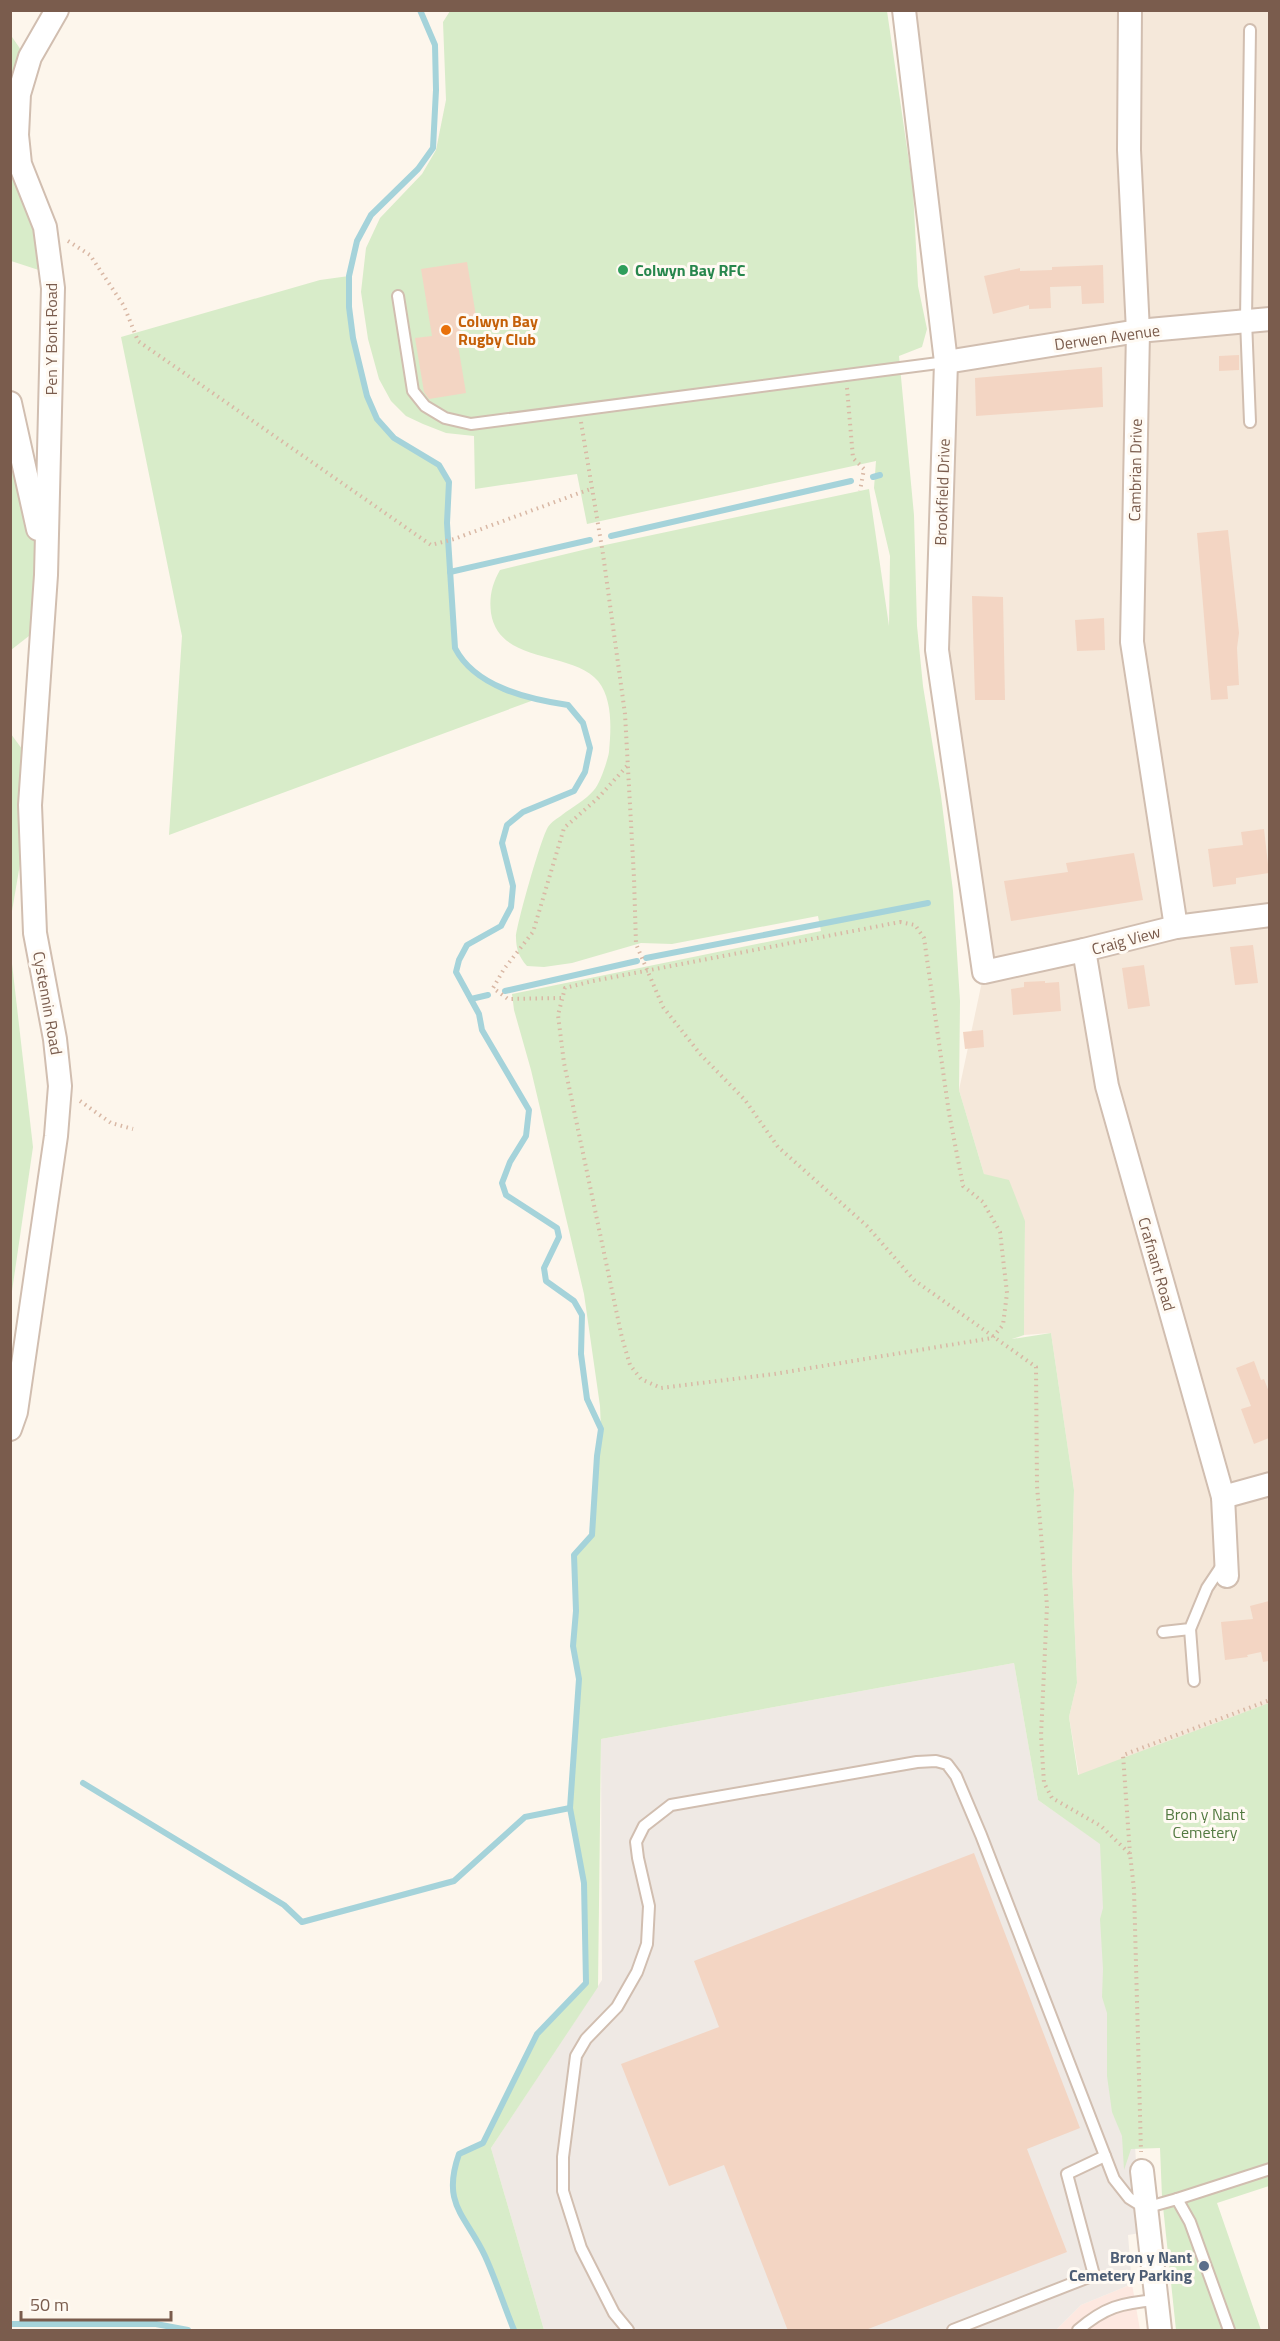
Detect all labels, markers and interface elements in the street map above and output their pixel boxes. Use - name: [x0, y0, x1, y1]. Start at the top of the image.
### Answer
- place label: Colwyn Bay RFC: [635, 258, 746, 282]
- marker: Colwyn Bay RFC: [616, 263, 630, 277]
- street label: Pen Y Bont Road: [39, 283, 63, 395]
- place label: Colwyn Bay Rugby Club: [458, 309, 538, 351]
- street label: Derwen Avenue: [1053, 318, 1161, 356]
- marker: Colwyn Bay Rugby Club: [439, 323, 453, 337]
- street label: Cambrian Drive: [1122, 418, 1148, 522]
- street label: Brookfield Drive: [928, 438, 956, 546]
- street label: Craig View: [1089, 919, 1163, 961]
- street label: Cystennin Road: [27, 949, 69, 1057]
- street label: Crafnant Road: [1132, 1214, 1182, 1314]
- park label: Bron y Nant Cemetery: [1165, 1802, 1245, 1844]
- place label: Bron y Nant Cemetery Parking: [1069, 2245, 1192, 2287]
- marker: Bron y Nant Cemetery Parking: [1197, 2259, 1211, 2273]
- scale bar: [21, 2284, 171, 2322]
- text: 50 m: [30, 2291, 69, 2318]

